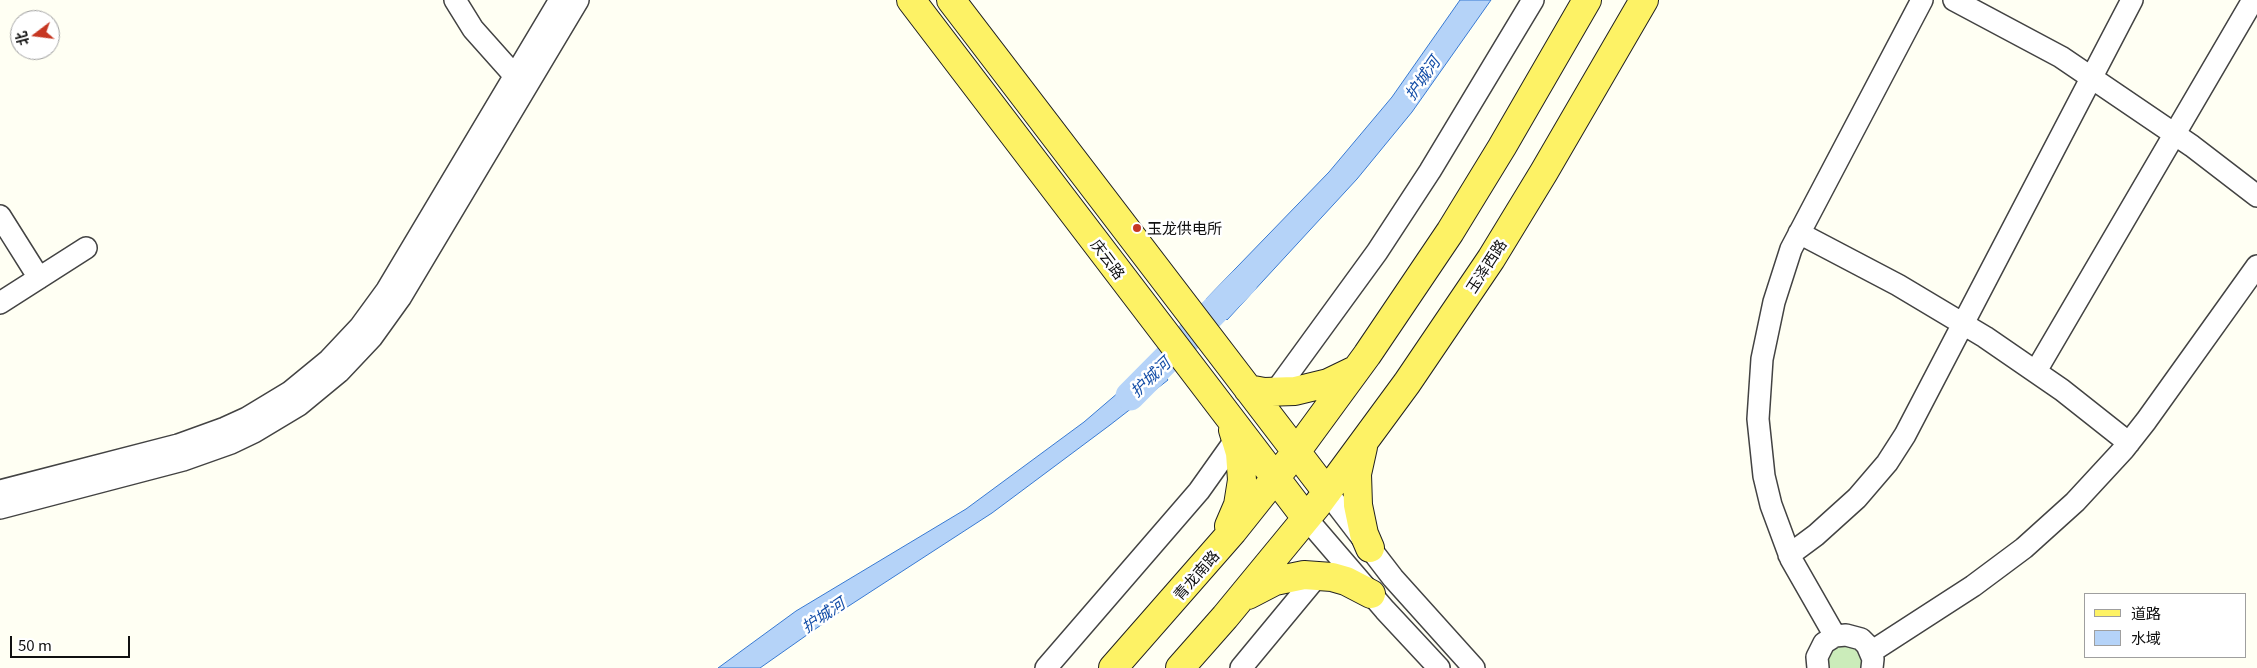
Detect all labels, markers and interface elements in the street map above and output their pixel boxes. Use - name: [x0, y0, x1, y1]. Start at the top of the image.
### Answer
- north arrow: [10, 10, 60, 60]
- text: 北: [10, 29, 33, 48]
- water label: 护城河: [1400, 53, 1444, 103]
- place label: 玉龙供电所: [1147, 219, 1222, 237]
- marker: 玉龙供电所: [1131, 222, 1143, 234]
- street label: 庆云路: [1087, 236, 1129, 282]
- street label: 玉泽西路: [1462, 236, 1510, 296]
- water label: 护城河: [1126, 353, 1174, 401]
- street label: 青龙南路: [1170, 546, 1222, 604]
- legend: [2084, 593, 2247, 658]
- water label: 护城河: [798, 594, 848, 636]
- text: 道路: [2131, 602, 2161, 623]
- scale bar: [12, 626, 132, 658]
- text: 水域: [2131, 627, 2161, 648]
- text: 50 m: [18, 634, 52, 655]

